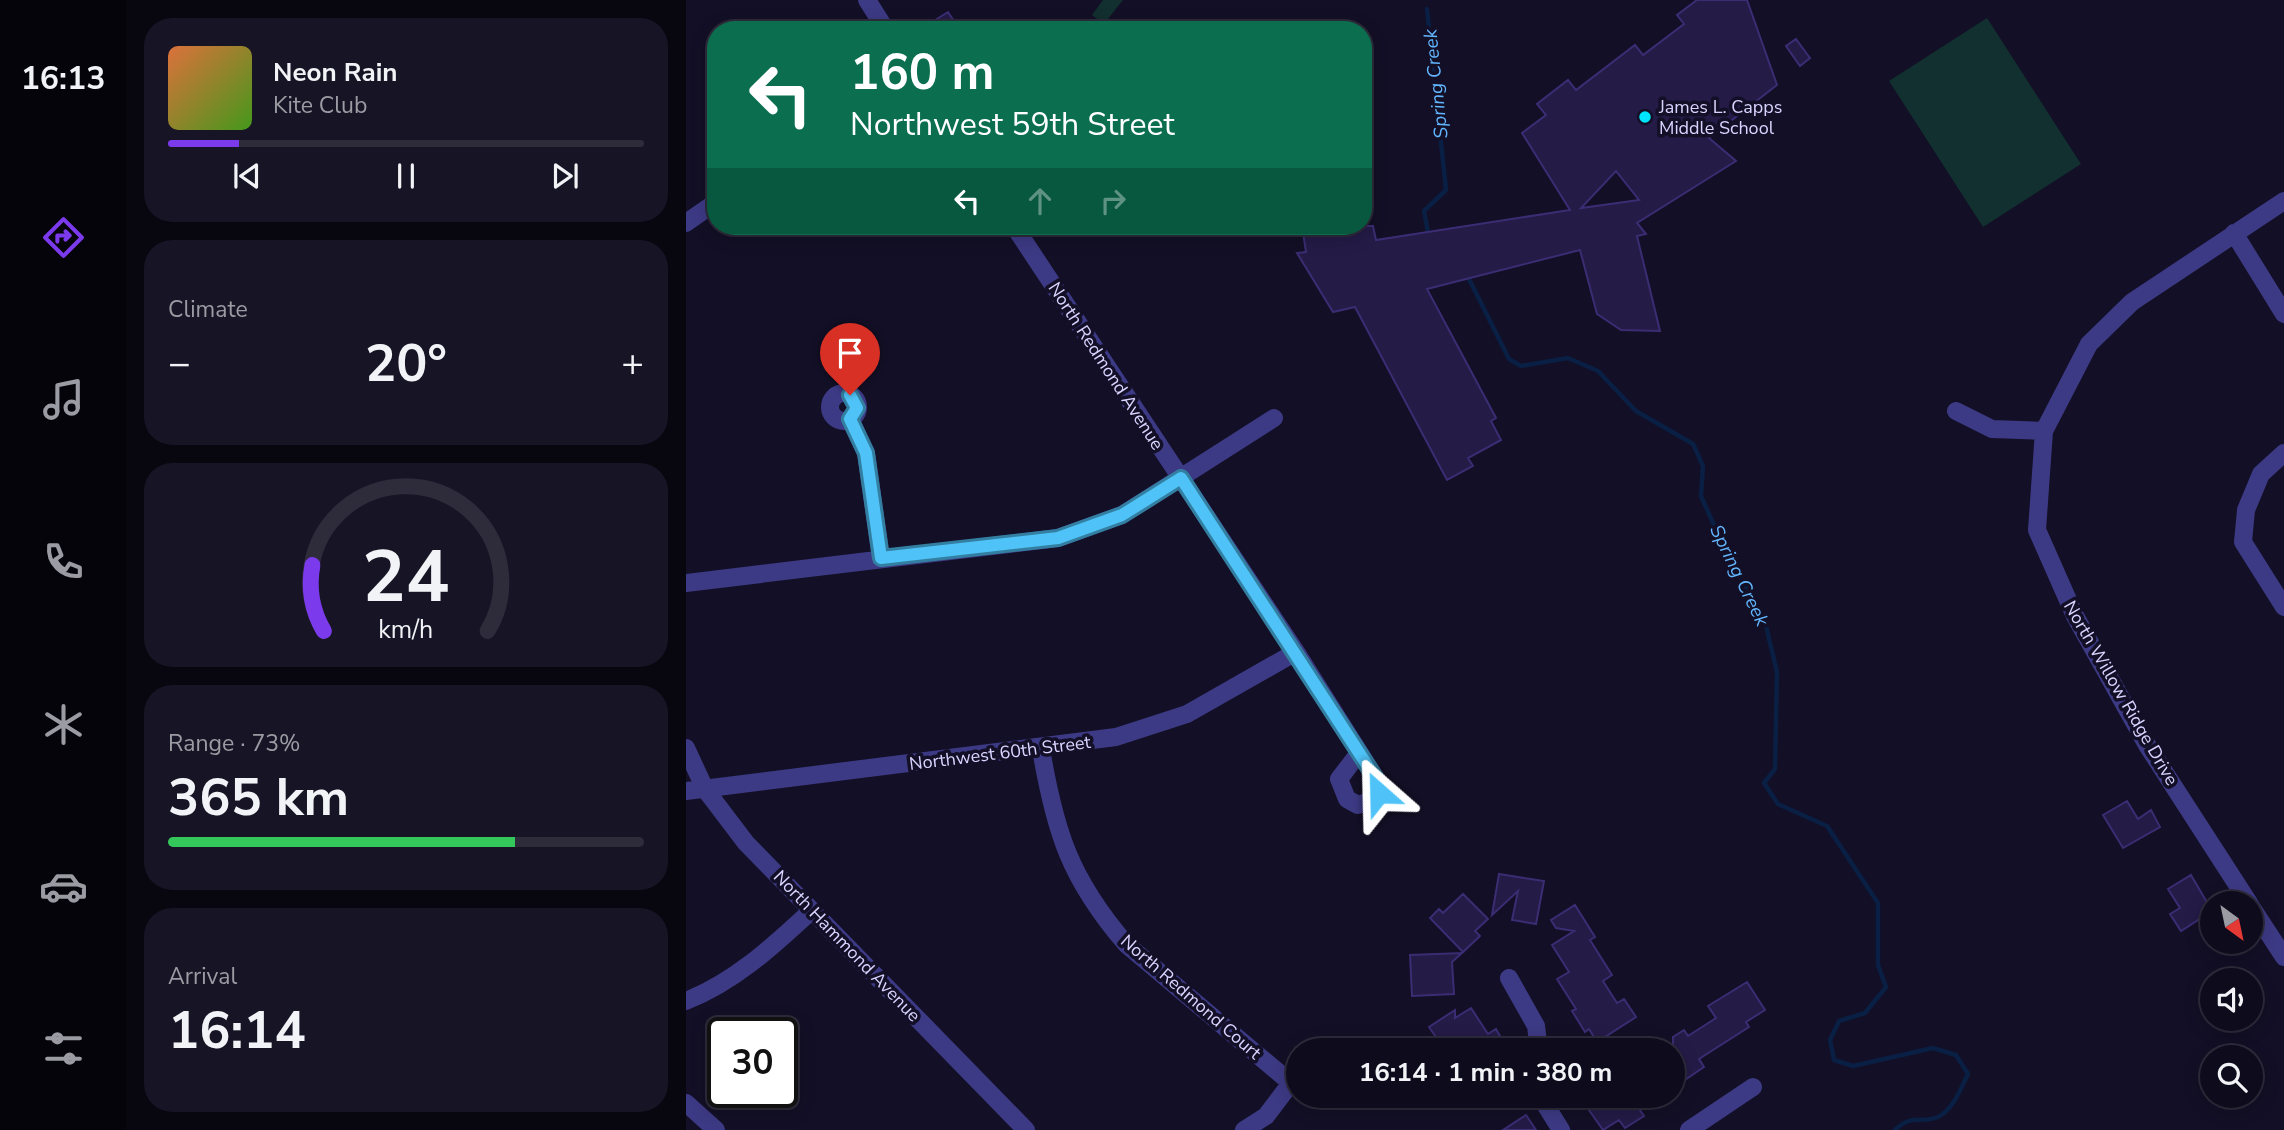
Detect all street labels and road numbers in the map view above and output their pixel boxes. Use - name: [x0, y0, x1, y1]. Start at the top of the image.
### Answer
- street label: North Redmond Avenue: [1043, 278, 1169, 454]
- street label: North Willow Ridge Drive: [2058, 596, 2184, 790]
- street label: Northwest 60th Street: [908, 730, 1093, 776]
- street label: North Hammond Avenue: [768, 865, 926, 1027]
- street label: North Redmond Court: [1116, 929, 1267, 1065]

